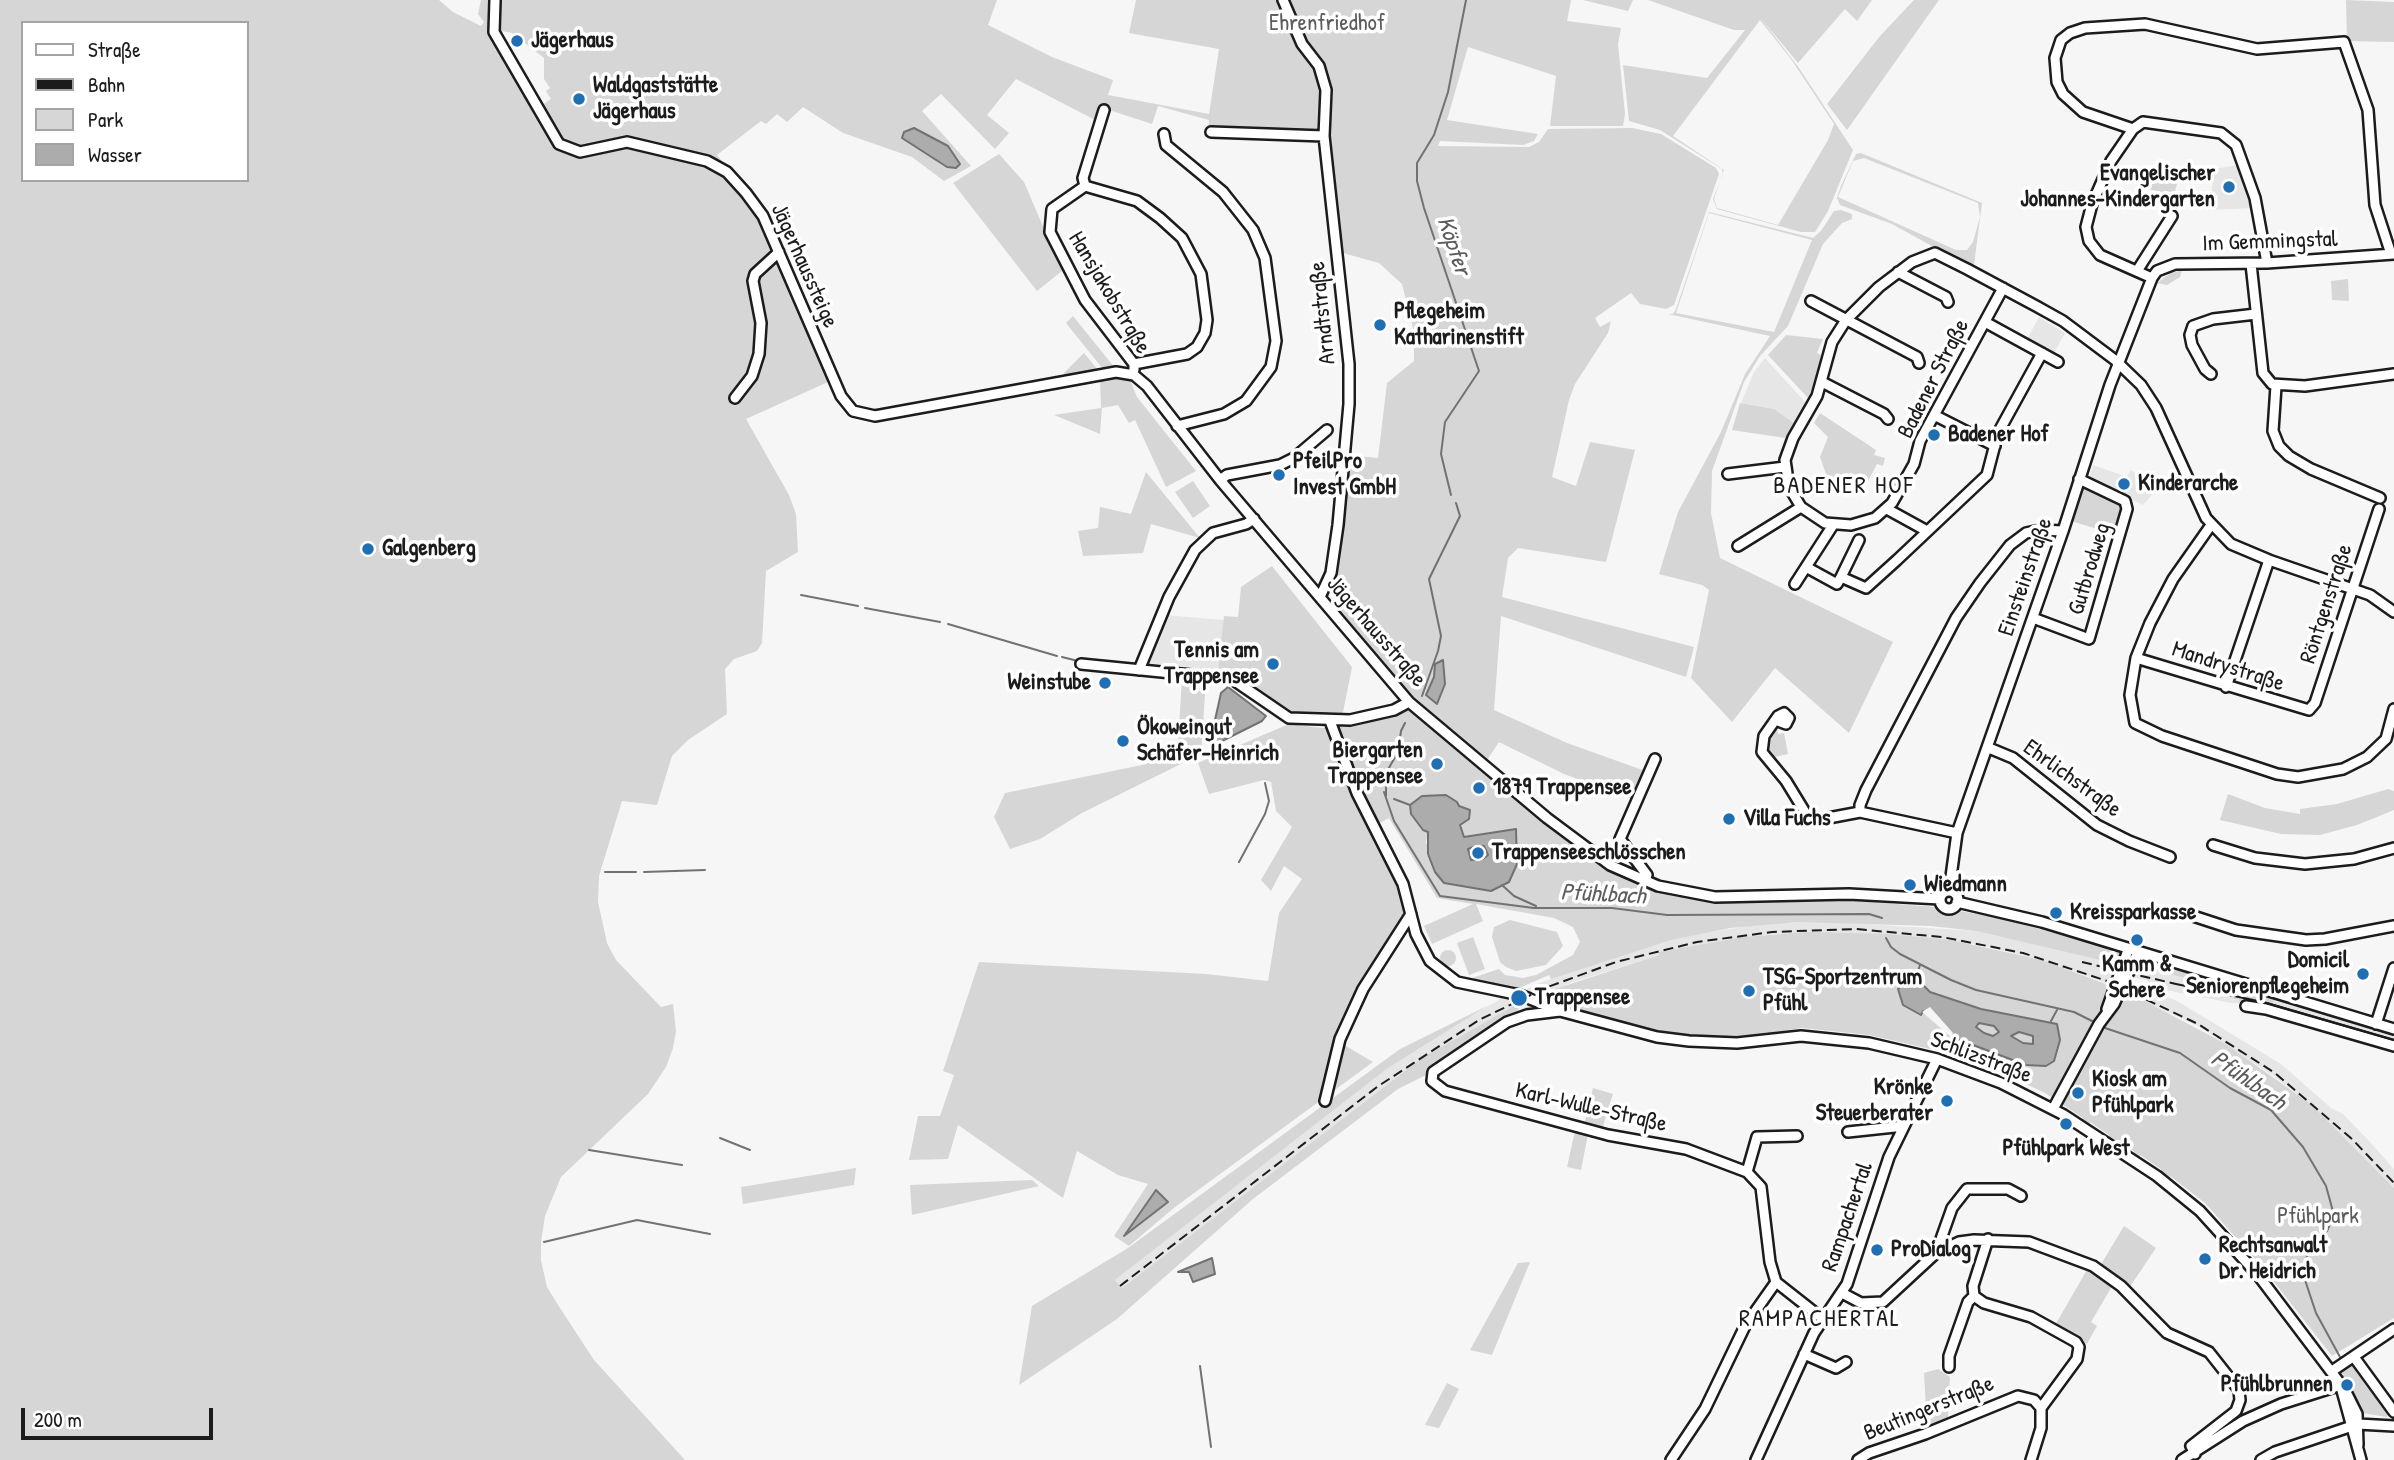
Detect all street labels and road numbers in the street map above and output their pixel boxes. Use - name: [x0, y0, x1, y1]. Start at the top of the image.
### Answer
- street label: Jägerhaussteige: [764, 200, 844, 332]
- street label: Im Gemmingstal: [2202, 226, 2338, 258]
- street label: Hansjakobstraße: [1062, 227, 1156, 359]
- street label: Arndtstraße: [1304, 260, 1342, 366]
- street label: Badener Straße: [1892, 315, 1976, 443]
- street label: Einsteinstraße: [1993, 514, 2059, 640]
- street label: Gutbrodweg: [2063, 520, 2117, 618]
- street label: Röntgenstraße: [2295, 541, 2359, 667]
- street label: Jägerhausstraße: [1320, 571, 1432, 693]
- street label: Mandrystraße: [2168, 636, 2288, 698]
- street label: Ehrlichstraße: [2018, 734, 2126, 824]
- street label: Schlizstraße: [1926, 1026, 2036, 1090]
- street label: Karl-Wulle-Straße: [1513, 1077, 1669, 1139]
- street label: Rampachertal: [1816, 1159, 1880, 1275]
- street label: Beutingerstraße: [1860, 1370, 1998, 1448]

